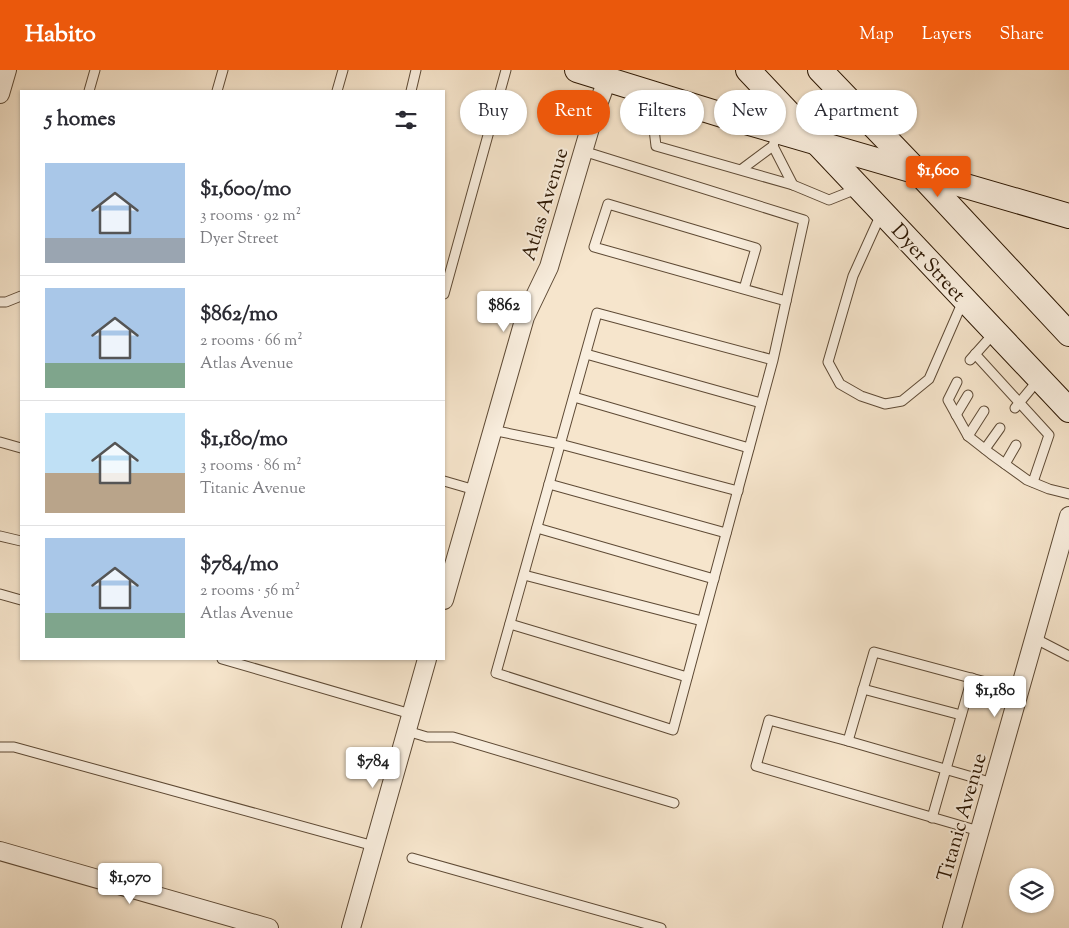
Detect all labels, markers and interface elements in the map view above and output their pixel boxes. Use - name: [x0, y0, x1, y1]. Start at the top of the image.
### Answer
- text: Habito: [25, 18, 96, 52]
- text: Map: [859, 22, 894, 48]
- text: Layers: [922, 22, 972, 48]
- text: Share: [1000, 22, 1044, 48]
- chip: Buy: [460, 90, 527, 135]
- chip: Rent: [537, 90, 610, 135]
- chip: Filters: [620, 90, 704, 135]
- chip: New: [714, 90, 786, 135]
- chip: Apartment: [796, 90, 917, 135]
- text: 5 homes: [45, 105, 115, 135]
- icon: filters: [392, 106, 420, 134]
- street label: Atlas Avenue: [515, 145, 577, 265]
- pin: $1,600: [897, 156, 979, 198]
- text: $1,600: [917, 160, 959, 183]
- text: $1,600/mo: [200, 175, 291, 205]
- icon: home: [85, 183, 145, 243]
- text: 3 rooms · 92 m²: [200, 205, 301, 228]
- street label: Dyer Street: [883, 218, 971, 310]
- text: Dyer Street: [200, 228, 279, 251]
- pin: $862: [474, 290, 534, 333]
- text: $862: [488, 295, 520, 318]
- text: $862/mo: [200, 300, 278, 330]
- icon: home: [85, 308, 145, 368]
- text: 2 rooms · 66 m²: [200, 330, 303, 353]
- text: Atlas Avenue: [200, 353, 293, 376]
- text: $1,180/mo: [200, 425, 288, 455]
- icon: home: [85, 433, 145, 493]
- text: 3 rooms · 86 m²: [200, 455, 302, 478]
- text: Titanic Avenue: [200, 478, 306, 501]
- text: $784/mo: [200, 550, 279, 580]
- icon: home: [85, 558, 145, 618]
- text: 2 rooms · 56 m²: [200, 580, 300, 603]
- text: Atlas Avenue: [200, 603, 293, 626]
- pin: $1,180: [954, 676, 1036, 718]
- text: $1,180: [975, 680, 1015, 703]
- pin: $784: [343, 746, 403, 789]
- street label: Titanic Avenue: [931, 750, 996, 885]
- text: $784: [357, 751, 389, 774]
- pin: $1,070: [89, 862, 171, 905]
- text: $1,070: [109, 867, 151, 890]
- map controls: [1009, 868, 1054, 913]
- button: layers: [1009, 868, 1054, 913]

